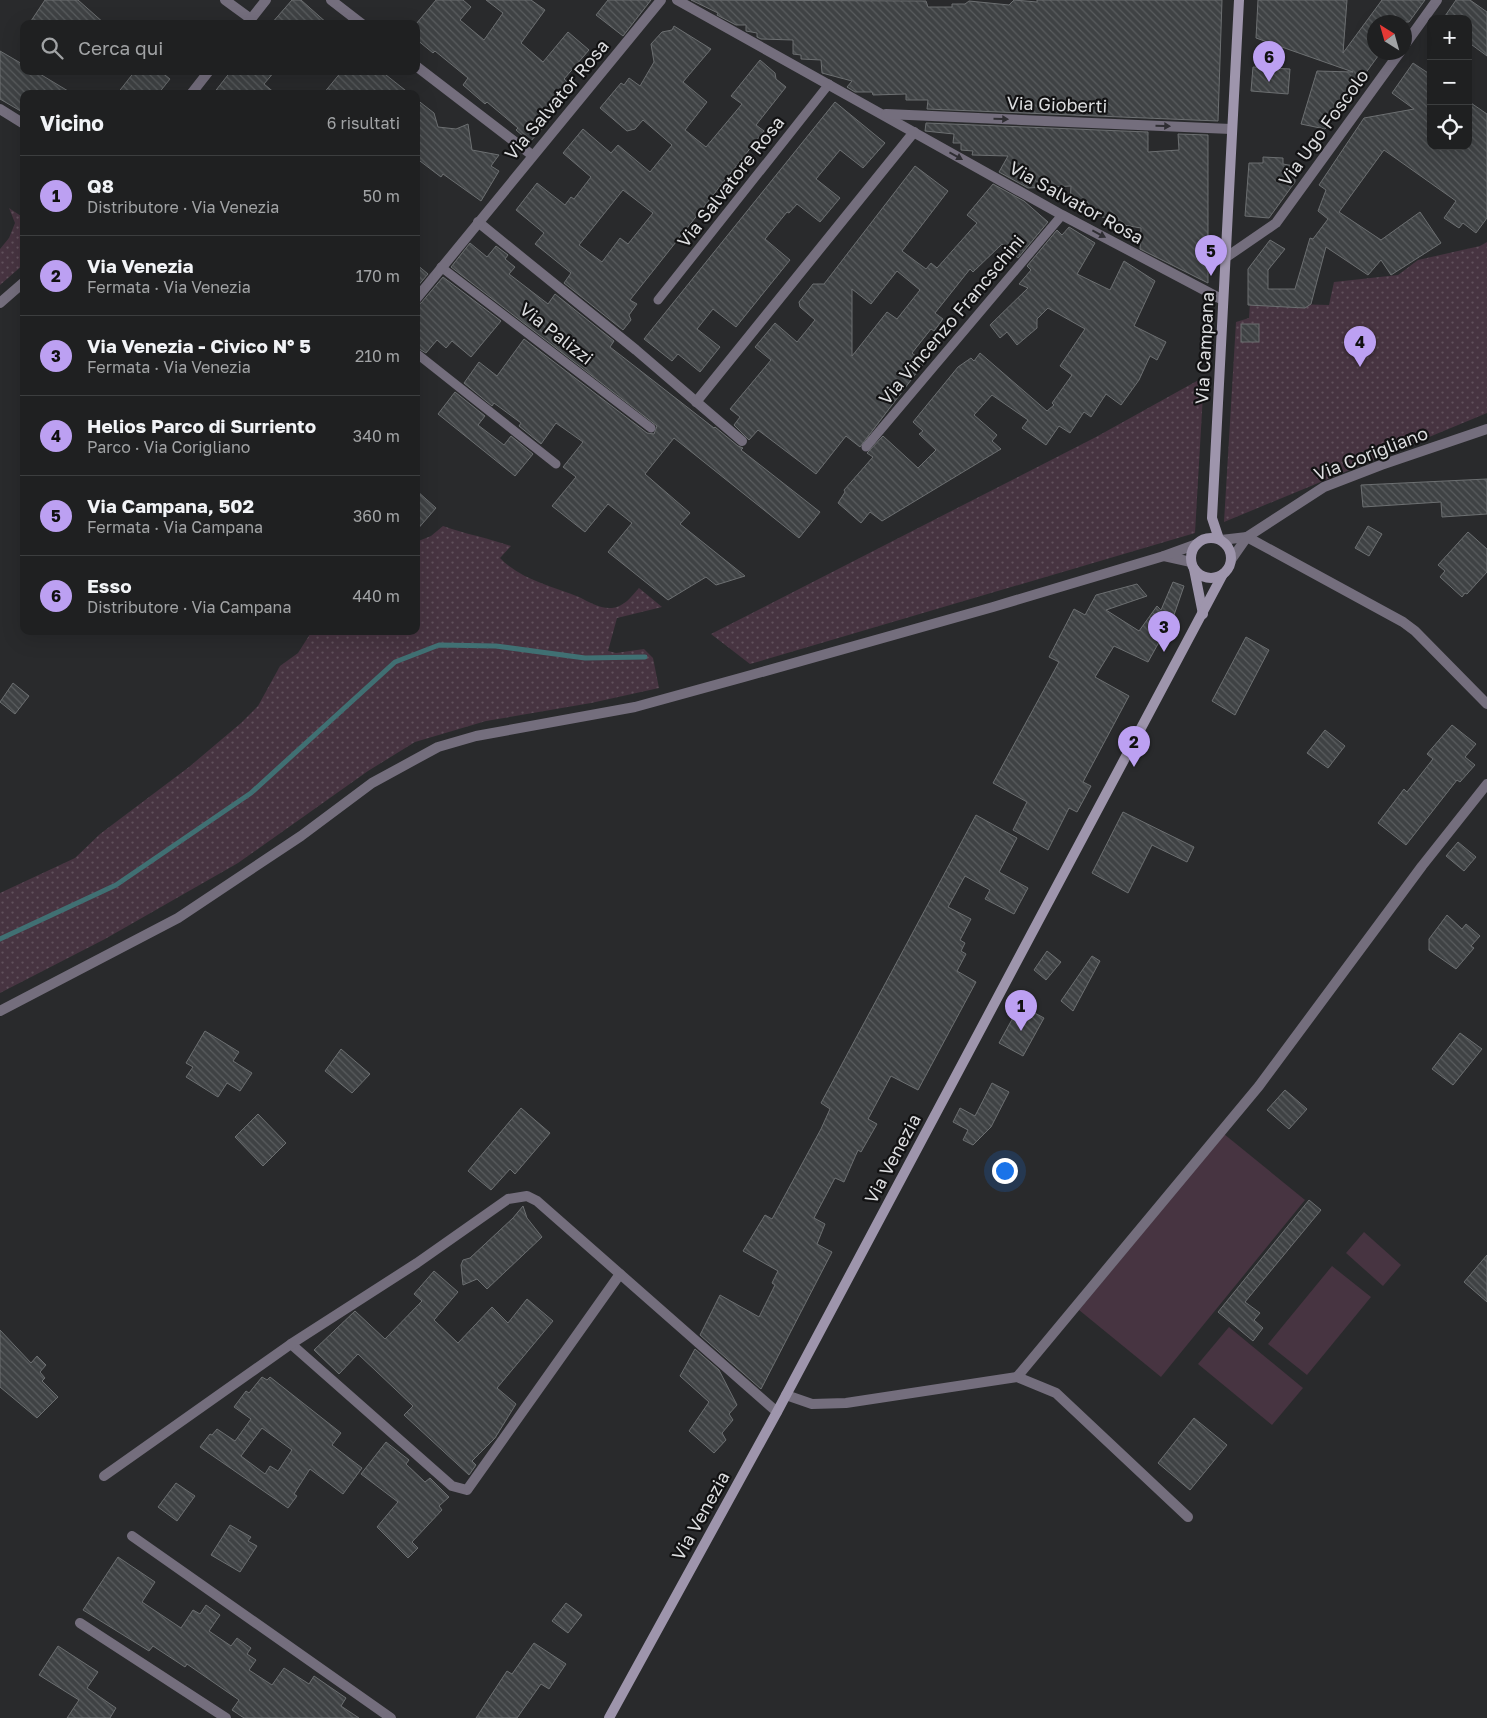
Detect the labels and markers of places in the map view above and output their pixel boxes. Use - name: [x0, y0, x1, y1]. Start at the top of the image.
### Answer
- pin: 6: [1253, 41, 1285, 82]
- pin: 5: [1195, 235, 1227, 276]
- pin: 4: [1344, 326, 1376, 367]
- pin: 3: [1148, 611, 1180, 652]
- pin: 2: [1118, 726, 1150, 767]
- pin: 1: [1005, 990, 1037, 1031]

